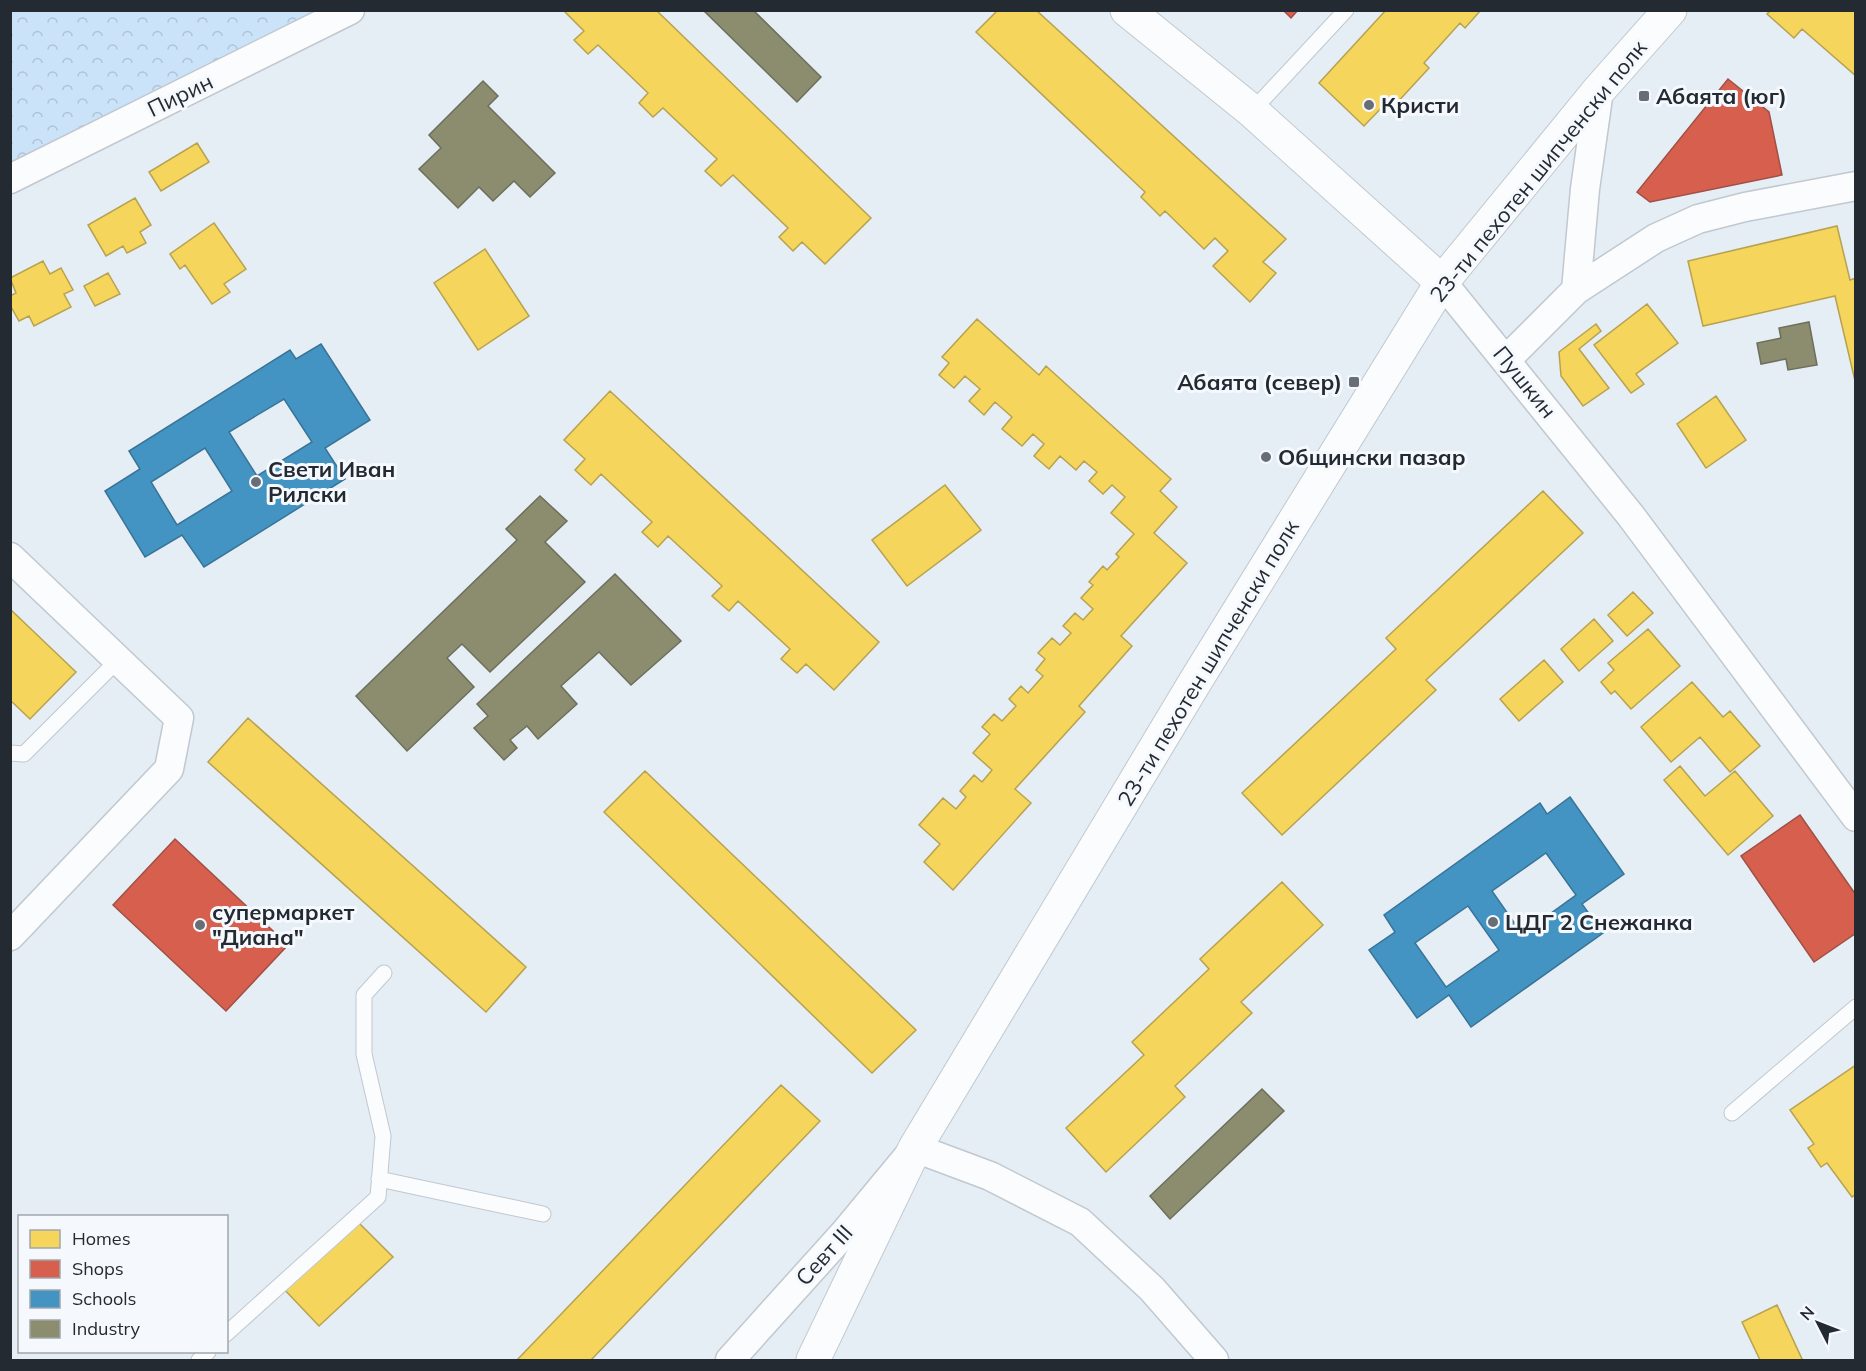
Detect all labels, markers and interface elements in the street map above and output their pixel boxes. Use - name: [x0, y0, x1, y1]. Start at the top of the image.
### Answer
- street label: 23-ти пехотен шипченски полк: [1423, 34, 1653, 308]
- street label: Пирин: [143, 67, 217, 123]
- place label: Абаята (юг): [1656, 82, 1787, 110]
- marker: Абаята (юг): [1637, 89, 1651, 103]
- place label: Кристи: [1381, 91, 1459, 119]
- marker: Кристи: [1362, 98, 1376, 112]
- street label: Пушкин: [1487, 340, 1563, 424]
- place label: Абаята (север): [1177, 368, 1342, 396]
- marker: Абаята (север): [1347, 375, 1361, 389]
- place label: Общински пазар: [1278, 443, 1466, 471]
- marker: Общински пазар: [1259, 450, 1273, 464]
- place label: Свети Иван Рилски: [268, 455, 395, 508]
- marker: Свети Иван Рилски: [249, 475, 263, 489]
- street label: 23-ти пехотен шипченски полк: [1111, 514, 1305, 811]
- place label: супермаркет "Диана": [212, 898, 355, 951]
- place label: ЦДГ 2 Снежанка: [1505, 908, 1693, 936]
- marker: ЦДГ 2 Снежанка: [1486, 915, 1500, 929]
- marker: супермаркет "Диана": [193, 918, 207, 932]
- legend: [18, 1215, 228, 1353]
- street label: Севт III: [789, 1219, 859, 1291]
- text: Homes: [72, 1227, 131, 1250]
- text: Shops: [72, 1257, 124, 1280]
- text: Schools: [72, 1287, 137, 1310]
- north arrow: [1788, 1293, 1848, 1353]
- text: N: [1795, 1302, 1818, 1324]
- text: Industry: [72, 1317, 141, 1340]

